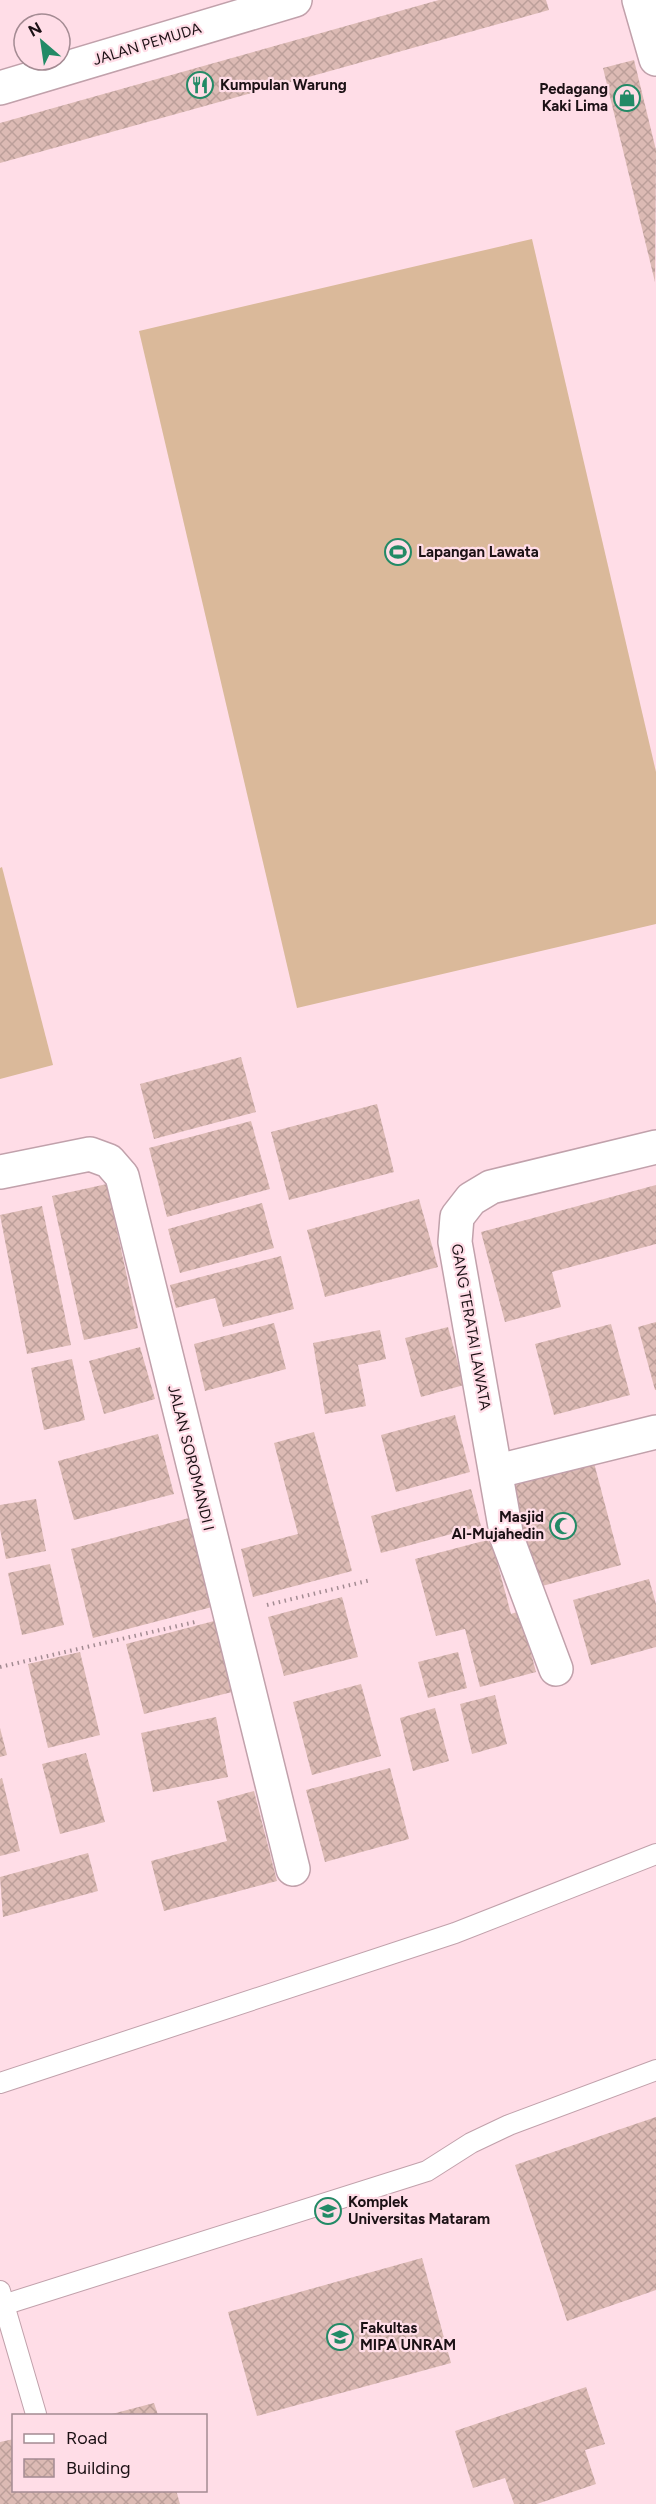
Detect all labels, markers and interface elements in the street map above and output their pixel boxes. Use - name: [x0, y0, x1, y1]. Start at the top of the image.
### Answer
- north arrow: [12, 12, 72, 72]
- text: N: [25, 18, 45, 41]
- street label: JALAN PEMUDA: [91, 19, 203, 69]
- restaurant icon: Kumpulan Warung: [185, 70, 215, 100]
- place label: Kumpulan Warung: [220, 76, 347, 94]
- place label: Pedagang Kaki Lima: [539, 80, 608, 115]
- shop icon: Pedagang Kaki Lima: [612, 83, 642, 113]
- sports icon: Lapangan Lawata: [383, 537, 413, 567]
- place label: Lapangan Lawata: [418, 543, 539, 561]
- street label: GANG TERATAI LAWATA: [447, 1242, 495, 1412]
- street label: JALAN SOROMANDI I: [164, 1383, 218, 1533]
- place label: Masjid Al-Mujahedin: [452, 1508, 544, 1543]
- mosque icon: Masjid Al-Mujahedin: [548, 1511, 578, 1541]
- place label: Komplek Universitas Mataram: [348, 2193, 490, 2228]
- school or university icon: Komplek Universitas Mataram: [313, 2196, 343, 2226]
- place label: Fakultas MIPA UNRAM: [360, 2319, 456, 2354]
- school or university icon: Fakultas MIPA UNRAM: [325, 2322, 355, 2352]
- legend: [12, 2414, 207, 2492]
- text: Road: [66, 2427, 107, 2449]
- text: Building: [66, 2457, 131, 2479]

